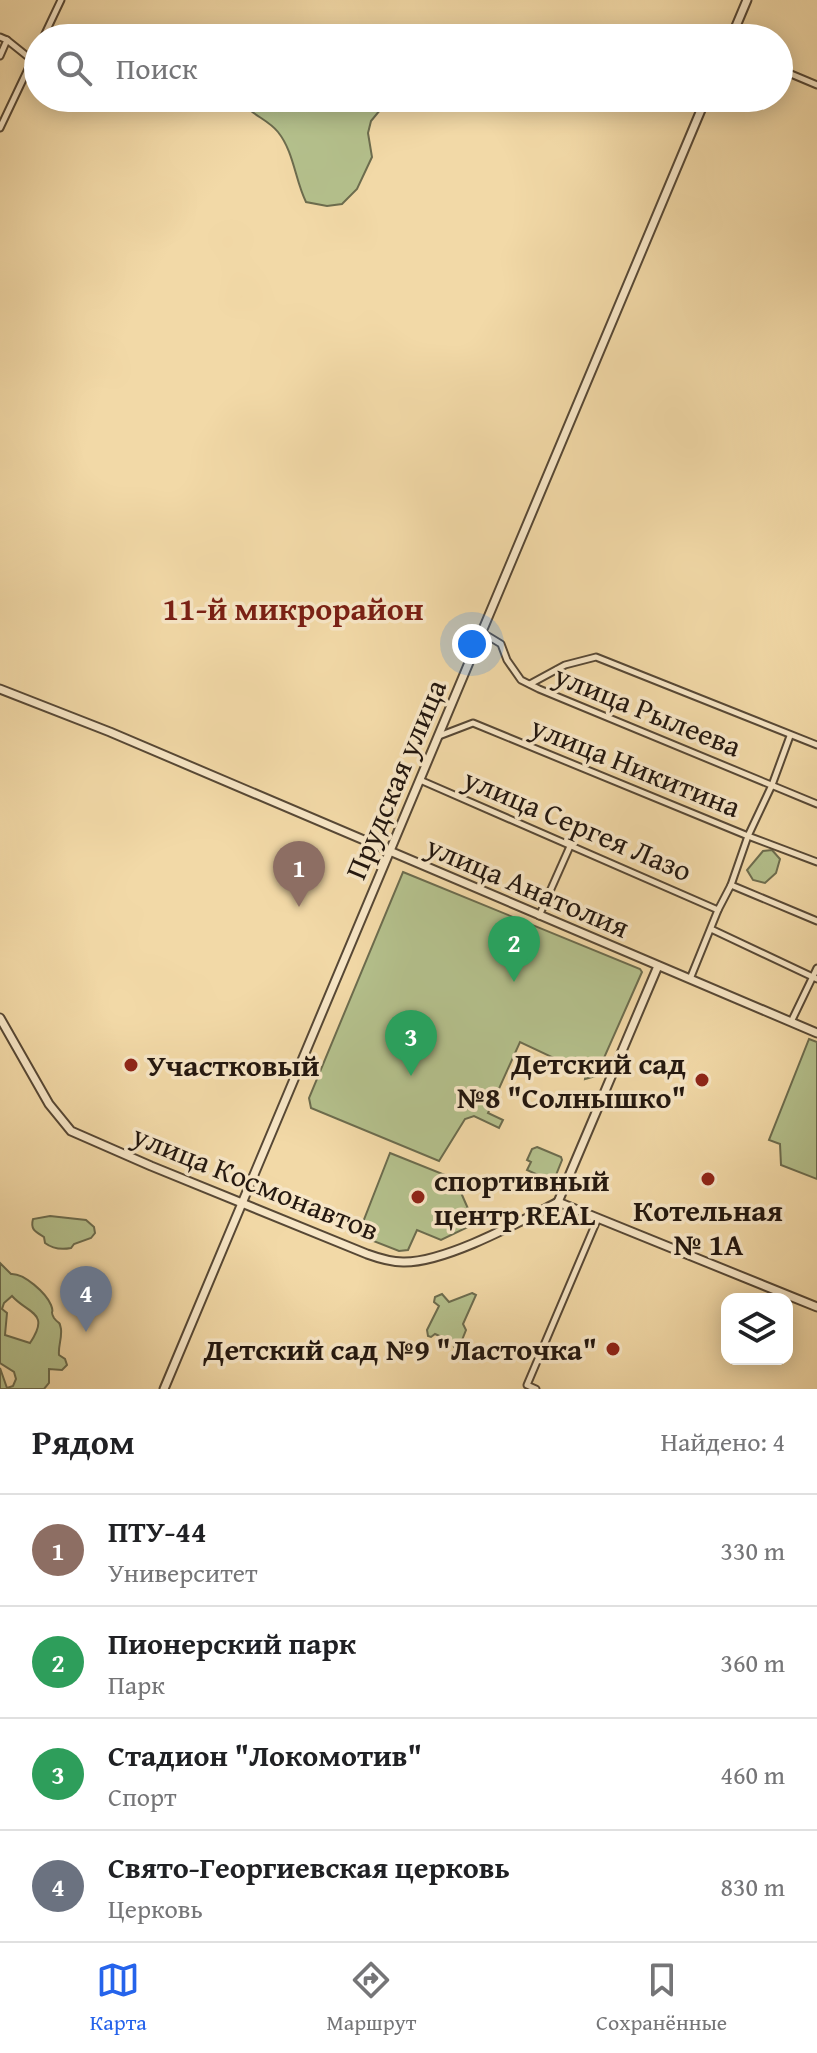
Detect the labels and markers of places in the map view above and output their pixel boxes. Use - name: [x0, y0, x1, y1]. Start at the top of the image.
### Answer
- pin: 1: [273, 841, 325, 907]
- pin: 2: [488, 916, 540, 982]
- pin: 3: [385, 1010, 437, 1076]
- place label: Детский сад №8 "Солнышко": [456, 1041, 686, 1119]
- place label: Участковый: [147, 1043, 320, 1087]
- marker: Участковый: [122, 1056, 140, 1074]
- marker: Детский сад №8 "Солнышко": [693, 1071, 711, 1089]
- place label: спортивный центр REAL: [434, 1158, 610, 1236]
- marker: Котельная № 1А: [699, 1170, 717, 1188]
- marker: спортивный центр REAL: [409, 1188, 427, 1206]
- place label: Котельная № 1А: [633, 1188, 783, 1266]
- pin: 4: [60, 1266, 112, 1332]
- place label: Детский сад №9 "Ласточка": [203, 1327, 597, 1371]
- marker: Детский сад №9 "Ласточка": [604, 1340, 622, 1358]

